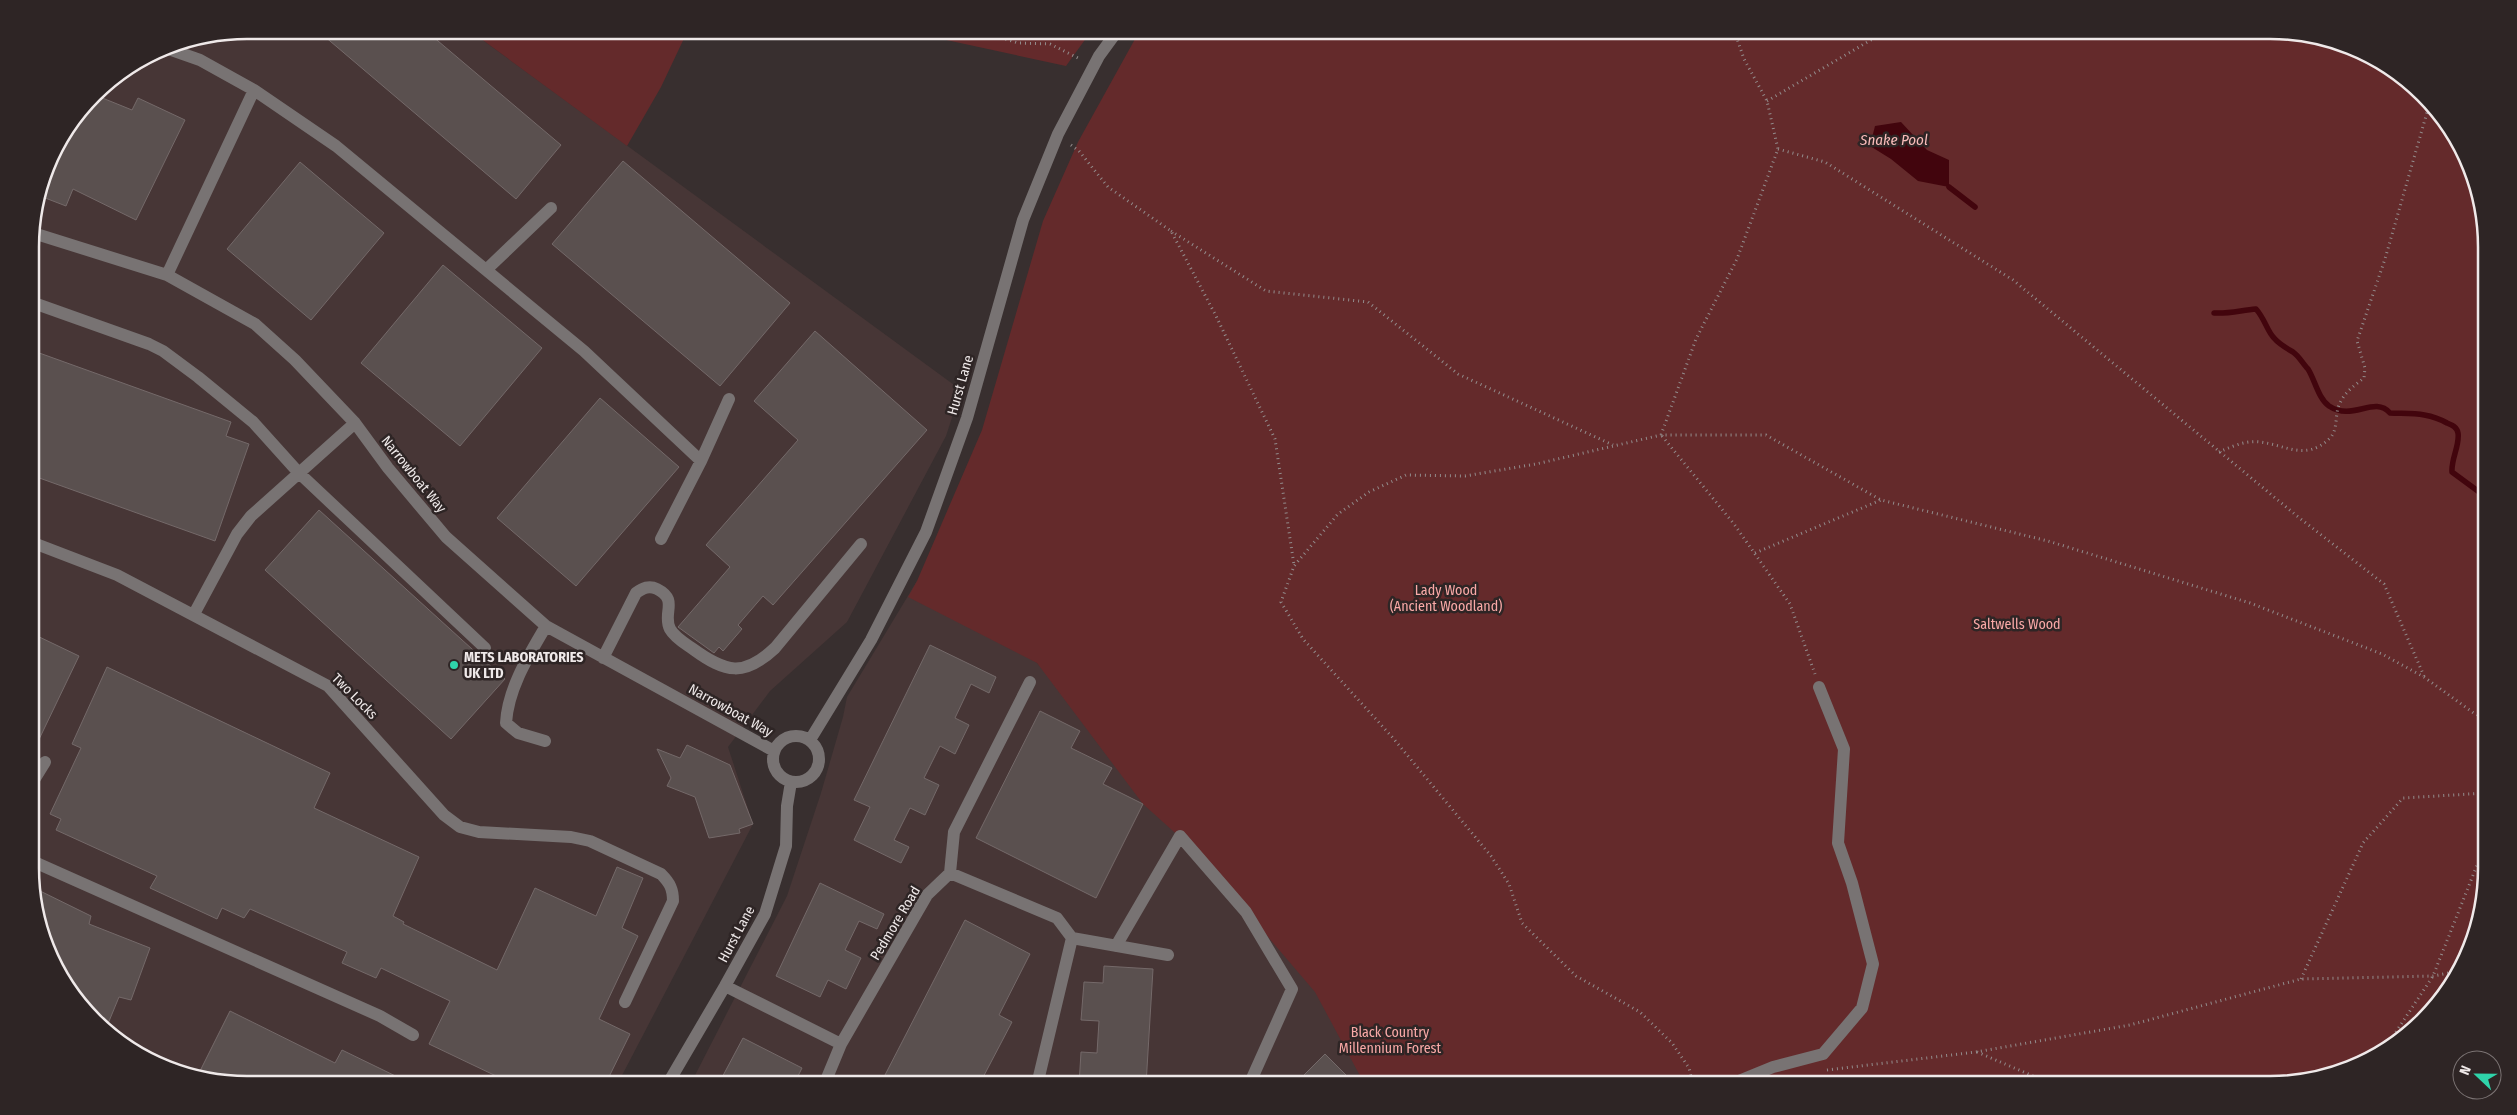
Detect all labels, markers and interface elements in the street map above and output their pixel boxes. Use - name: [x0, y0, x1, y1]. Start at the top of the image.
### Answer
- water label: Snake Pool: [1859, 131, 1928, 149]
- street label: Hurst Lane: [944, 353, 977, 417]
- street label: Narrowboat Way: [378, 433, 450, 517]
- park label: Lady Wood (Ancient Woodland): [1390, 582, 1502, 615]
- park label: Saltwells Wood: [1973, 616, 2061, 633]
- place label: METS LABORATORIES UK LTD: [464, 649, 584, 682]
- marker: METS LABORATORIES UK LTD: [448, 659, 460, 671]
- street label: Two Locks: [328, 670, 381, 723]
- street label: Narrowboat Way: [686, 680, 776, 741]
- street label: Pedmore Road: [867, 883, 924, 963]
- street label: Hurst Lane: [714, 903, 758, 965]
- park label: Black Country Millennium Forest: [1339, 1024, 1442, 1057]
- north arrow: [2452, 1050, 2502, 1100]
- text: N: [2456, 1063, 2475, 1077]

